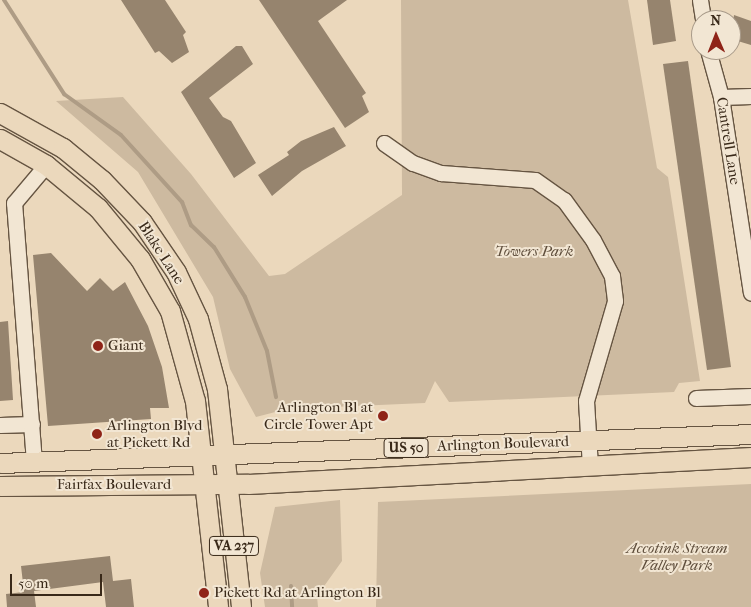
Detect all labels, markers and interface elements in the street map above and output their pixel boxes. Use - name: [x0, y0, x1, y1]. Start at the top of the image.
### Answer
- north arrow: [691, 10, 741, 60]
- text: N: [710, 12, 721, 29]
- street label: Cantrell Lane: [712, 96, 744, 186]
- street label: Blake Lane: [134, 218, 188, 288]
- park label: Towers Park: [495, 243, 573, 261]
- place label: Giant: [108, 337, 144, 355]
- marker: Giant: [92, 340, 104, 352]
- place label: Arlington Bl at Circle Tower Apt: [264, 398, 373, 433]
- marker: Arlington Bl at Circle Tower Apt: [377, 410, 389, 422]
- place label: Arlington Blvd at Pickett Rd: [107, 416, 202, 451]
- marker: Arlington Blvd at Pickett Rd: [91, 428, 103, 440]
- street label: Arlington Boulevard: [437, 433, 569, 455]
- road number: US 50: [384, 436, 428, 459]
- street label: Fairfax Boulevard: [57, 476, 171, 494]
- road number: VA 237: [208, 534, 260, 558]
- park label: Accotink Stream Valley Park: [627, 539, 727, 574]
- scale bar: [12, 564, 105, 596]
- text: 50 m: [18, 574, 48, 592]
- place label: Pickett Rd at Arlington Bl: [214, 584, 381, 602]
- marker: Pickett Rd at Arlington Bl: [198, 587, 210, 599]

